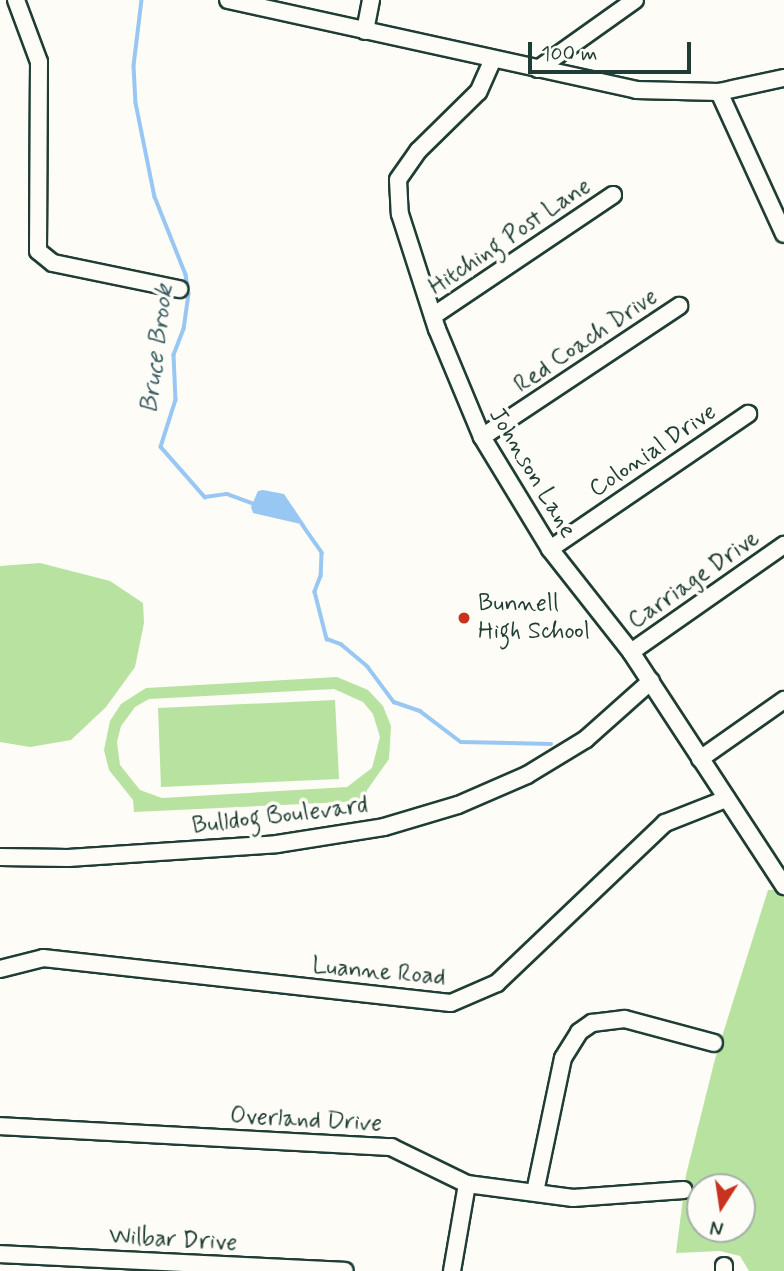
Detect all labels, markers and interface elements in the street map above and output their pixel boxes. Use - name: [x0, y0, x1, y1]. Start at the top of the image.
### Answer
- scale bar: [532, 28, 695, 72]
- text: 100 m: [541, 40, 597, 68]
- street label: Hitching Post Lane: [425, 173, 595, 301]
- water label: Bruce Brook: [135, 283, 181, 415]
- street label: Red Coach Drive: [509, 283, 663, 399]
- street label: Colonial Drive: [585, 398, 721, 504]
- street label: Johnson Lane: [482, 403, 582, 543]
- street label: Carriage Drive: [623, 525, 765, 635]
- place label: Bunnell High School: [478, 590, 590, 646]
- marker: Bunnell High School: [456, 610, 472, 626]
- street label: Bulldog Boulevard: [194, 791, 366, 841]
- street label: Luanne Road: [311, 952, 447, 992]
- street label: Overland Drive: [230, 1102, 382, 1138]
- north arrow: [686, 1173, 756, 1243]
- text: N: [708, 1214, 726, 1241]
- street label: Wilbar Drive: [109, 1222, 237, 1258]

